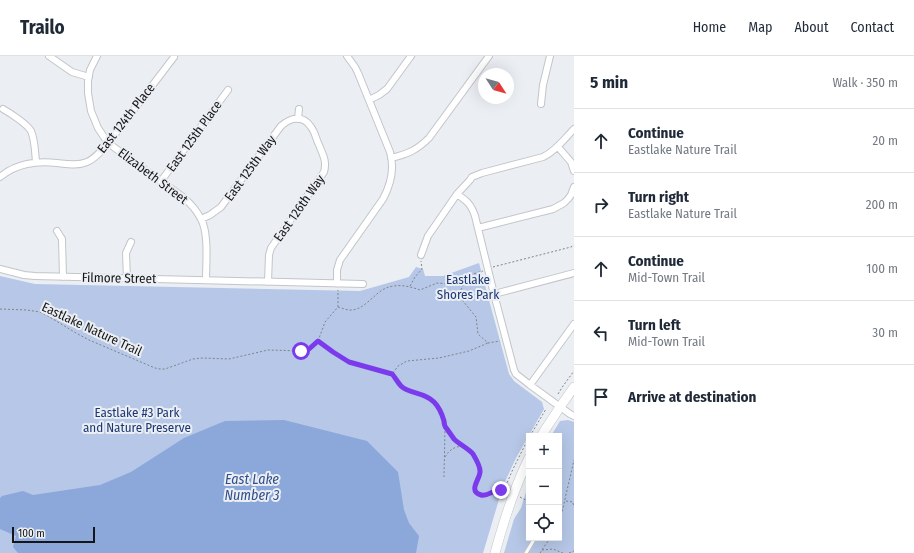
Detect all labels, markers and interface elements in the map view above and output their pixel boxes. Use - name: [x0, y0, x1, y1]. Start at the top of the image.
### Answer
- text: Trailo: [20, 16, 65, 39]
- text: Home: [693, 19, 726, 36]
- text: Map: [748, 19, 772, 36]
- text: About: [794, 19, 829, 36]
- text: Contact: [851, 19, 894, 36]
- north arrow: [478, 68, 514, 104]
- text: 5 min: [590, 72, 628, 93]
- text: Walk · 350 m: [832, 75, 898, 90]
- street label: East 124th Place: [94, 80, 158, 156]
- street label: East 125th Place: [163, 98, 225, 174]
- text: Continue: [628, 124, 684, 142]
- icon: ahead: [590, 130, 612, 152]
- street label: East 125th Way: [221, 132, 279, 204]
- text: 20 m: [872, 133, 898, 148]
- text: Eastlake Nature Trail: [628, 142, 737, 157]
- street label: Elizabeth Street: [115, 145, 191, 208]
- street label: East 126th Way: [271, 172, 328, 244]
- text: Turn right: [628, 188, 689, 206]
- icon: right: [590, 194, 612, 216]
- text: 200 m: [866, 197, 898, 212]
- text: Eastlake Nature Trail: [628, 206, 737, 221]
- text: Continue: [628, 252, 684, 270]
- icon: ahead: [590, 258, 612, 280]
- text: 100 m: [866, 261, 898, 276]
- street label: Filmore Street: [82, 270, 157, 286]
- text: Mid-Town Trail: [628, 270, 705, 285]
- park label: Eastlake Shores Park: [437, 272, 500, 302]
- street label: Eastlake Nature Trail: [40, 299, 145, 359]
- text: Turn left: [628, 316, 681, 334]
- icon: left: [590, 322, 612, 344]
- text: 30 m: [872, 325, 898, 340]
- text: Mid-Town Trail: [628, 334, 705, 349]
- route start: [292, 342, 310, 360]
- icon: arrive: [590, 386, 612, 408]
- text: Arrive at destination: [628, 388, 756, 406]
- park label: Eastlake #3 Park and Nature Preserve: [83, 405, 191, 435]
- map controls: [526, 433, 562, 541]
- button: +: [526, 433, 562, 469]
- button: −: [526, 469, 562, 505]
- water label: East Lake Number 3: [225, 471, 279, 504]
- route end: [492, 481, 510, 499]
- button: locate: [526, 505, 562, 541]
- scale bar: [12, 525, 95, 544]
- text: 100 m: [18, 527, 45, 540]

